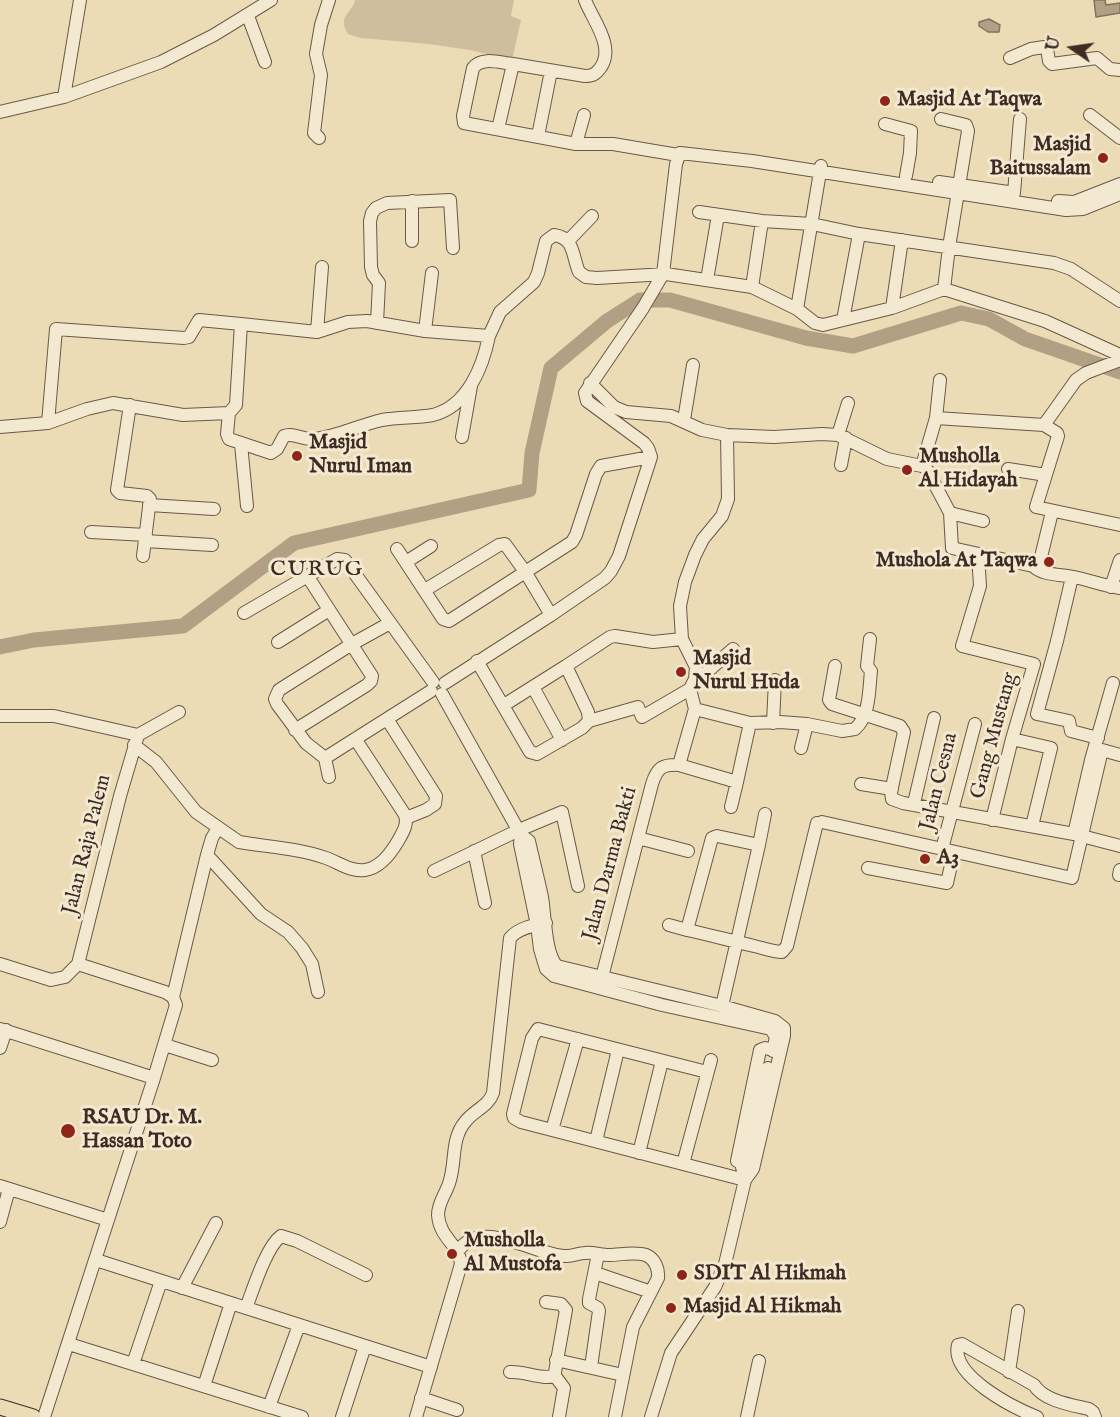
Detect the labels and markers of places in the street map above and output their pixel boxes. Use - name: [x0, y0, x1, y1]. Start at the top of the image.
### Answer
- place label: Masjid At Taqwa: [897, 88, 1042, 114]
- marker: Masjid At Taqwa: [878, 94, 892, 108]
- place label: Masjid Baitussalam: [989, 133, 1091, 183]
- marker: Masjid Baitussalam: [1096, 151, 1110, 165]
- place label: Masjid Nurul Iman: [309, 431, 412, 481]
- place label: Musholla Al Hidayah: [919, 445, 1018, 495]
- marker: Masjid Nurul Iman: [290, 449, 304, 463]
- marker: Musholla Al Hidayah: [900, 463, 914, 477]
- place label: Mushola At Taqwa: [875, 549, 1037, 575]
- marker: Mushola At Taqwa: [1042, 555, 1056, 569]
- place label: Masjid Nurul Huda: [693, 647, 799, 697]
- marker: Masjid Nurul Huda: [674, 665, 688, 679]
- place label: A3: [937, 846, 959, 872]
- marker: A3: [918, 852, 932, 866]
- place label: RSAU Dr. M. Hassan Toto: [82, 1106, 202, 1156]
- marker: RSAU Dr. M. Hassan Toto: [59, 1122, 77, 1140]
- place label: Musholla Al Mustofa: [464, 1229, 561, 1279]
- marker: Musholla Al Mustofa: [445, 1247, 459, 1261]
- place label: SDIT Al Hikmah: [694, 1262, 846, 1288]
- marker: SDIT Al Hikmah: [675, 1268, 689, 1282]
- place label: Masjid Al Hikmah: [683, 1295, 841, 1321]
- marker: Masjid Al Hikmah: [664, 1301, 678, 1315]

